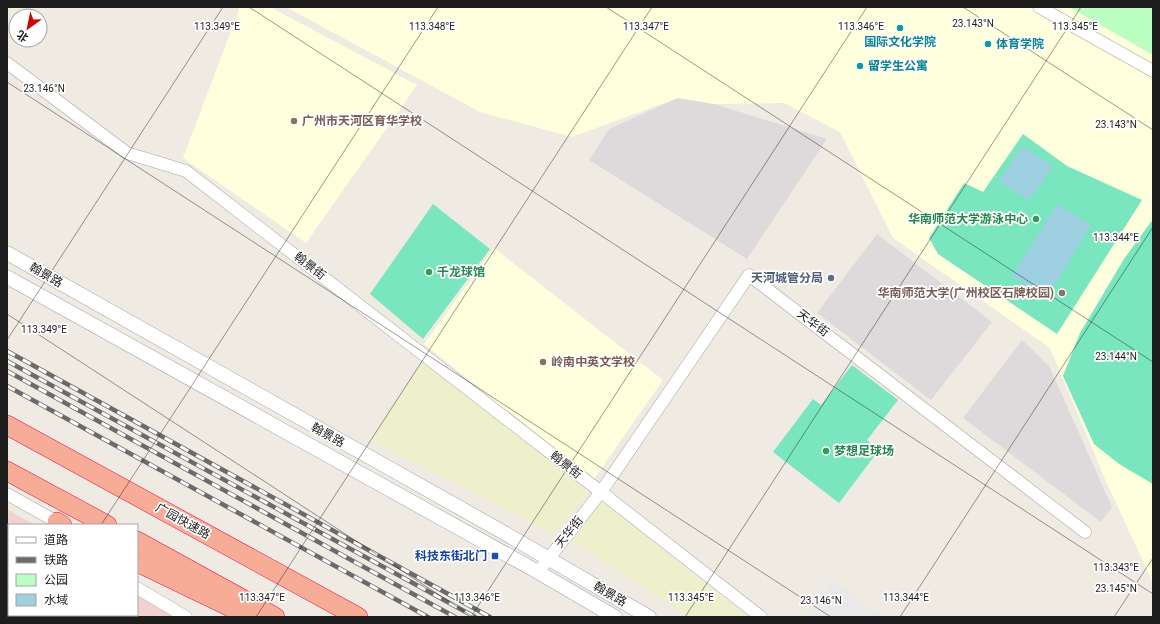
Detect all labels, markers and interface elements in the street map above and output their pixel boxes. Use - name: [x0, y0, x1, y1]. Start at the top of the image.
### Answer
- north arrow: [8, 8, 48, 48]
- text: 23.143°N: [952, 18, 994, 29]
- text: 113.349°E: [194, 21, 240, 32]
- text: 113.348°E: [409, 21, 455, 32]
- text: 113.347°E: [623, 21, 669, 32]
- text: 113.346°E: [838, 21, 884, 32]
- text: 113.345°E: [1052, 21, 1098, 32]
- marker: 国际文化学院: [895, 23, 905, 33]
- text: 北: [15, 28, 31, 44]
- place label: 国际文化学院: [864, 35, 936, 49]
- place label: 体育学院: [996, 37, 1044, 51]
- marker: 体育学院: [983, 39, 993, 49]
- place label: 留学生公寓: [868, 59, 928, 73]
- marker: 留学生公寓: [855, 61, 865, 71]
- text: 23.146°N: [23, 83, 65, 94]
- place label: 广州市天河区育华学校: [302, 114, 422, 128]
- marker: 广州市天河区育华学校: [289, 116, 299, 126]
- text: 23.143°N: [1095, 119, 1137, 130]
- place label: 华南师范大学游泳中心: [908, 212, 1028, 226]
- marker: 华南师范大学游泳中心: [1031, 214, 1041, 224]
- text: 113.344°E: [1093, 232, 1139, 243]
- street label: 翰景街: [292, 249, 328, 283]
- street label: 翰景路: [27, 260, 65, 290]
- place label: 千龙球馆: [437, 265, 485, 279]
- marker: 千龙球馆: [424, 267, 434, 277]
- place label: 天河城管分局: [751, 271, 823, 285]
- marker: 天河城管分局: [826, 273, 836, 283]
- place label: 华南师范大学(广州校区石牌校园): [878, 286, 1054, 300]
- marker: 华南师范大学(广州校区石牌校园): [1057, 288, 1067, 298]
- street label: 天华街: [794, 307, 832, 339]
- text: 113.349°E: [21, 324, 67, 335]
- text: 23.144°N: [1095, 351, 1137, 362]
- place label: 岭南中英文学校: [551, 355, 635, 369]
- marker: 岭南中英文学校: [538, 357, 548, 367]
- street label: 翰景路: [309, 420, 347, 450]
- place label: 梦想足球场: [834, 444, 894, 458]
- marker: 梦想足球场: [821, 446, 831, 456]
- street label: 翰景街: [548, 448, 584, 482]
- street label: 广园快速路: [153, 500, 213, 542]
- street label: 天华街: [552, 514, 586, 550]
- legend: [8, 524, 138, 616]
- text: 道路: [44, 533, 68, 547]
- place label: 科技东街北门: [415, 549, 487, 563]
- marker: 科技东街北门: [490, 551, 500, 561]
- text: 铁路: [44, 553, 68, 567]
- text: 113.343°E: [1093, 562, 1139, 573]
- text: 公园: [44, 573, 68, 587]
- street label: 翰景路: [591, 579, 629, 609]
- text: 23.145°N: [1095, 583, 1137, 594]
- text: 113.347°E: [239, 592, 285, 603]
- text: 113.346°E: [454, 592, 500, 603]
- text: 113.345°E: [668, 592, 714, 603]
- text: 113.344°E: [883, 592, 929, 603]
- text: 水域: [44, 593, 68, 607]
- text: 23.146°N: [800, 595, 842, 606]

